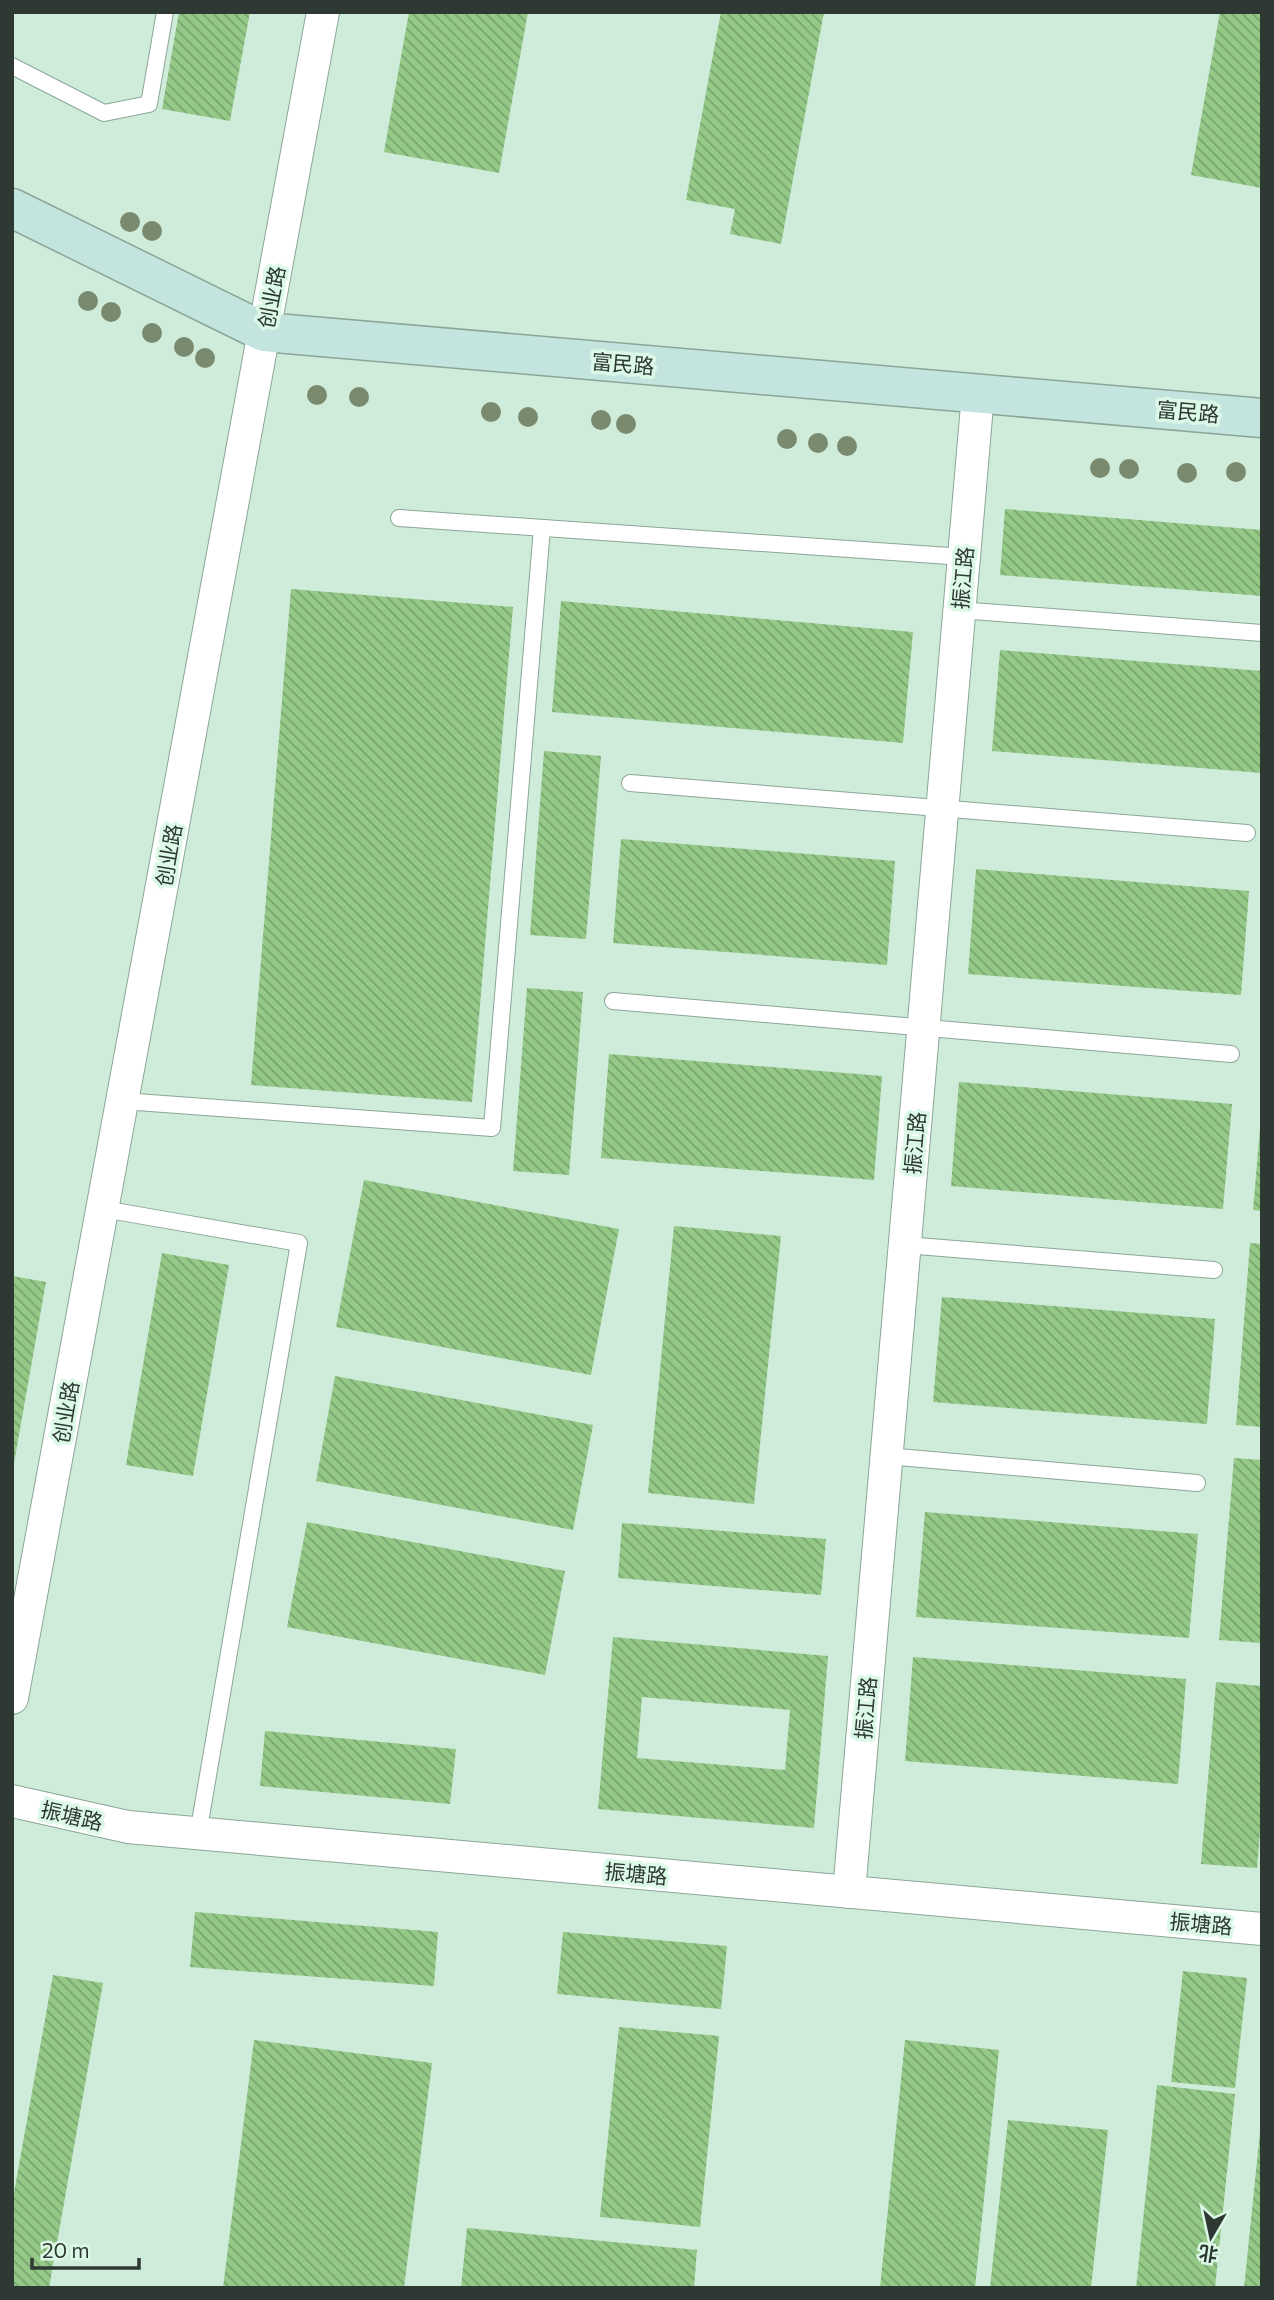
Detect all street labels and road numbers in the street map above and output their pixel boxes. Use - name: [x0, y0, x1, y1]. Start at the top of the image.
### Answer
- street label: 创业路: [253, 264, 289, 330]
- street label: 富民路: [591, 348, 655, 378]
- street label: 富民路: [1156, 396, 1220, 426]
- street label: 振江路: [947, 546, 977, 610]
- street label: 创业路: [150, 822, 186, 888]
- street label: 振江路: [899, 1111, 929, 1175]
- street label: 创业路: [47, 1379, 83, 1445]
- street label: 振江路: [850, 1676, 880, 1740]
- street label: 振塘路: [38, 1796, 106, 1834]
- street label: 振塘路: [604, 1858, 668, 1888]
- street label: 振塘路: [1169, 1908, 1233, 1938]

